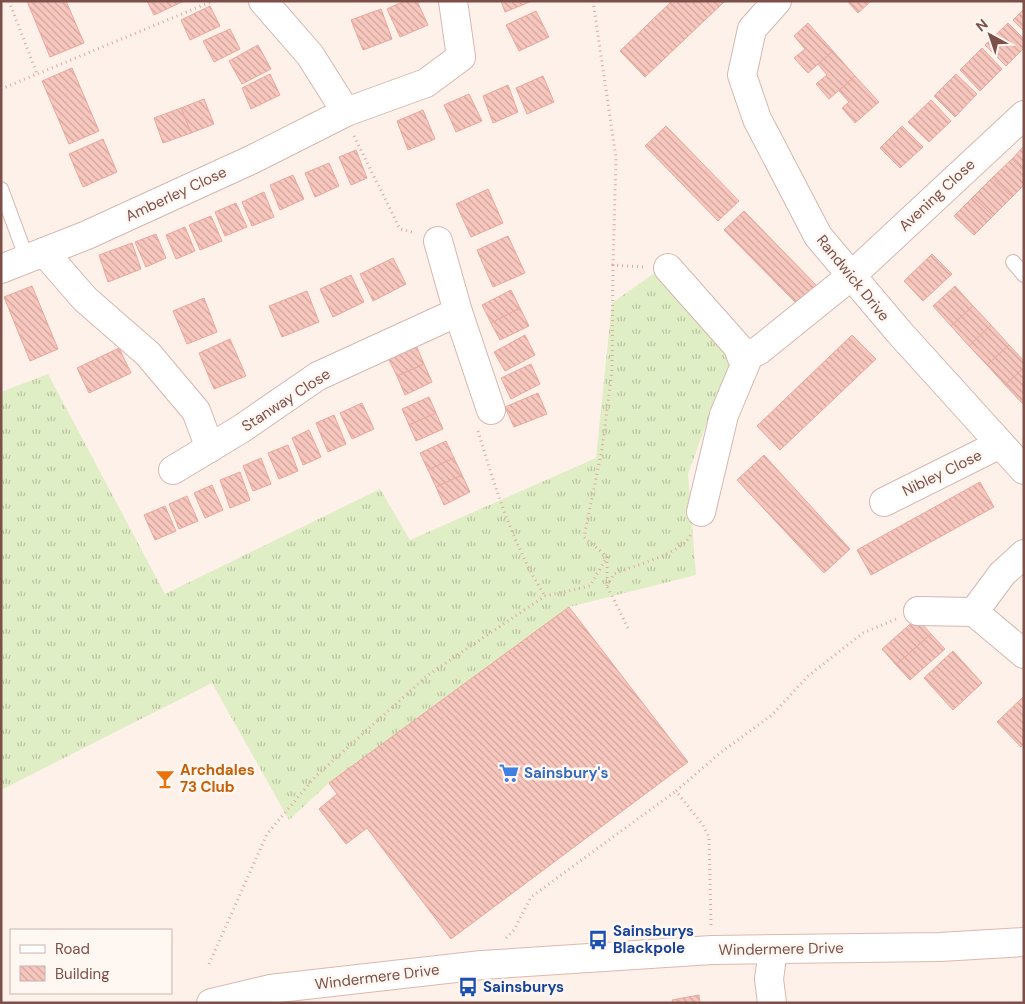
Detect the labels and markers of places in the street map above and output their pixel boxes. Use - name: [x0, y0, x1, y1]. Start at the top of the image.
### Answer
- place label: Archdales 73 Club: [180, 760, 255, 797]
- supermarket icon: Sainsbury's: [498, 762, 520, 784]
- place label: Sainsbury's: [524, 763, 608, 783]
- bar icon: Archdales 73 Club: [154, 768, 176, 790]
- place label: Sainsburys Blackpole: [613, 921, 694, 958]
- bus stop icon: Sainsburys Blackpole: [587, 929, 609, 951]
- bus stop icon: Sainsburys: [457, 976, 479, 998]
- place label: Sainsburys: [483, 977, 564, 997]

